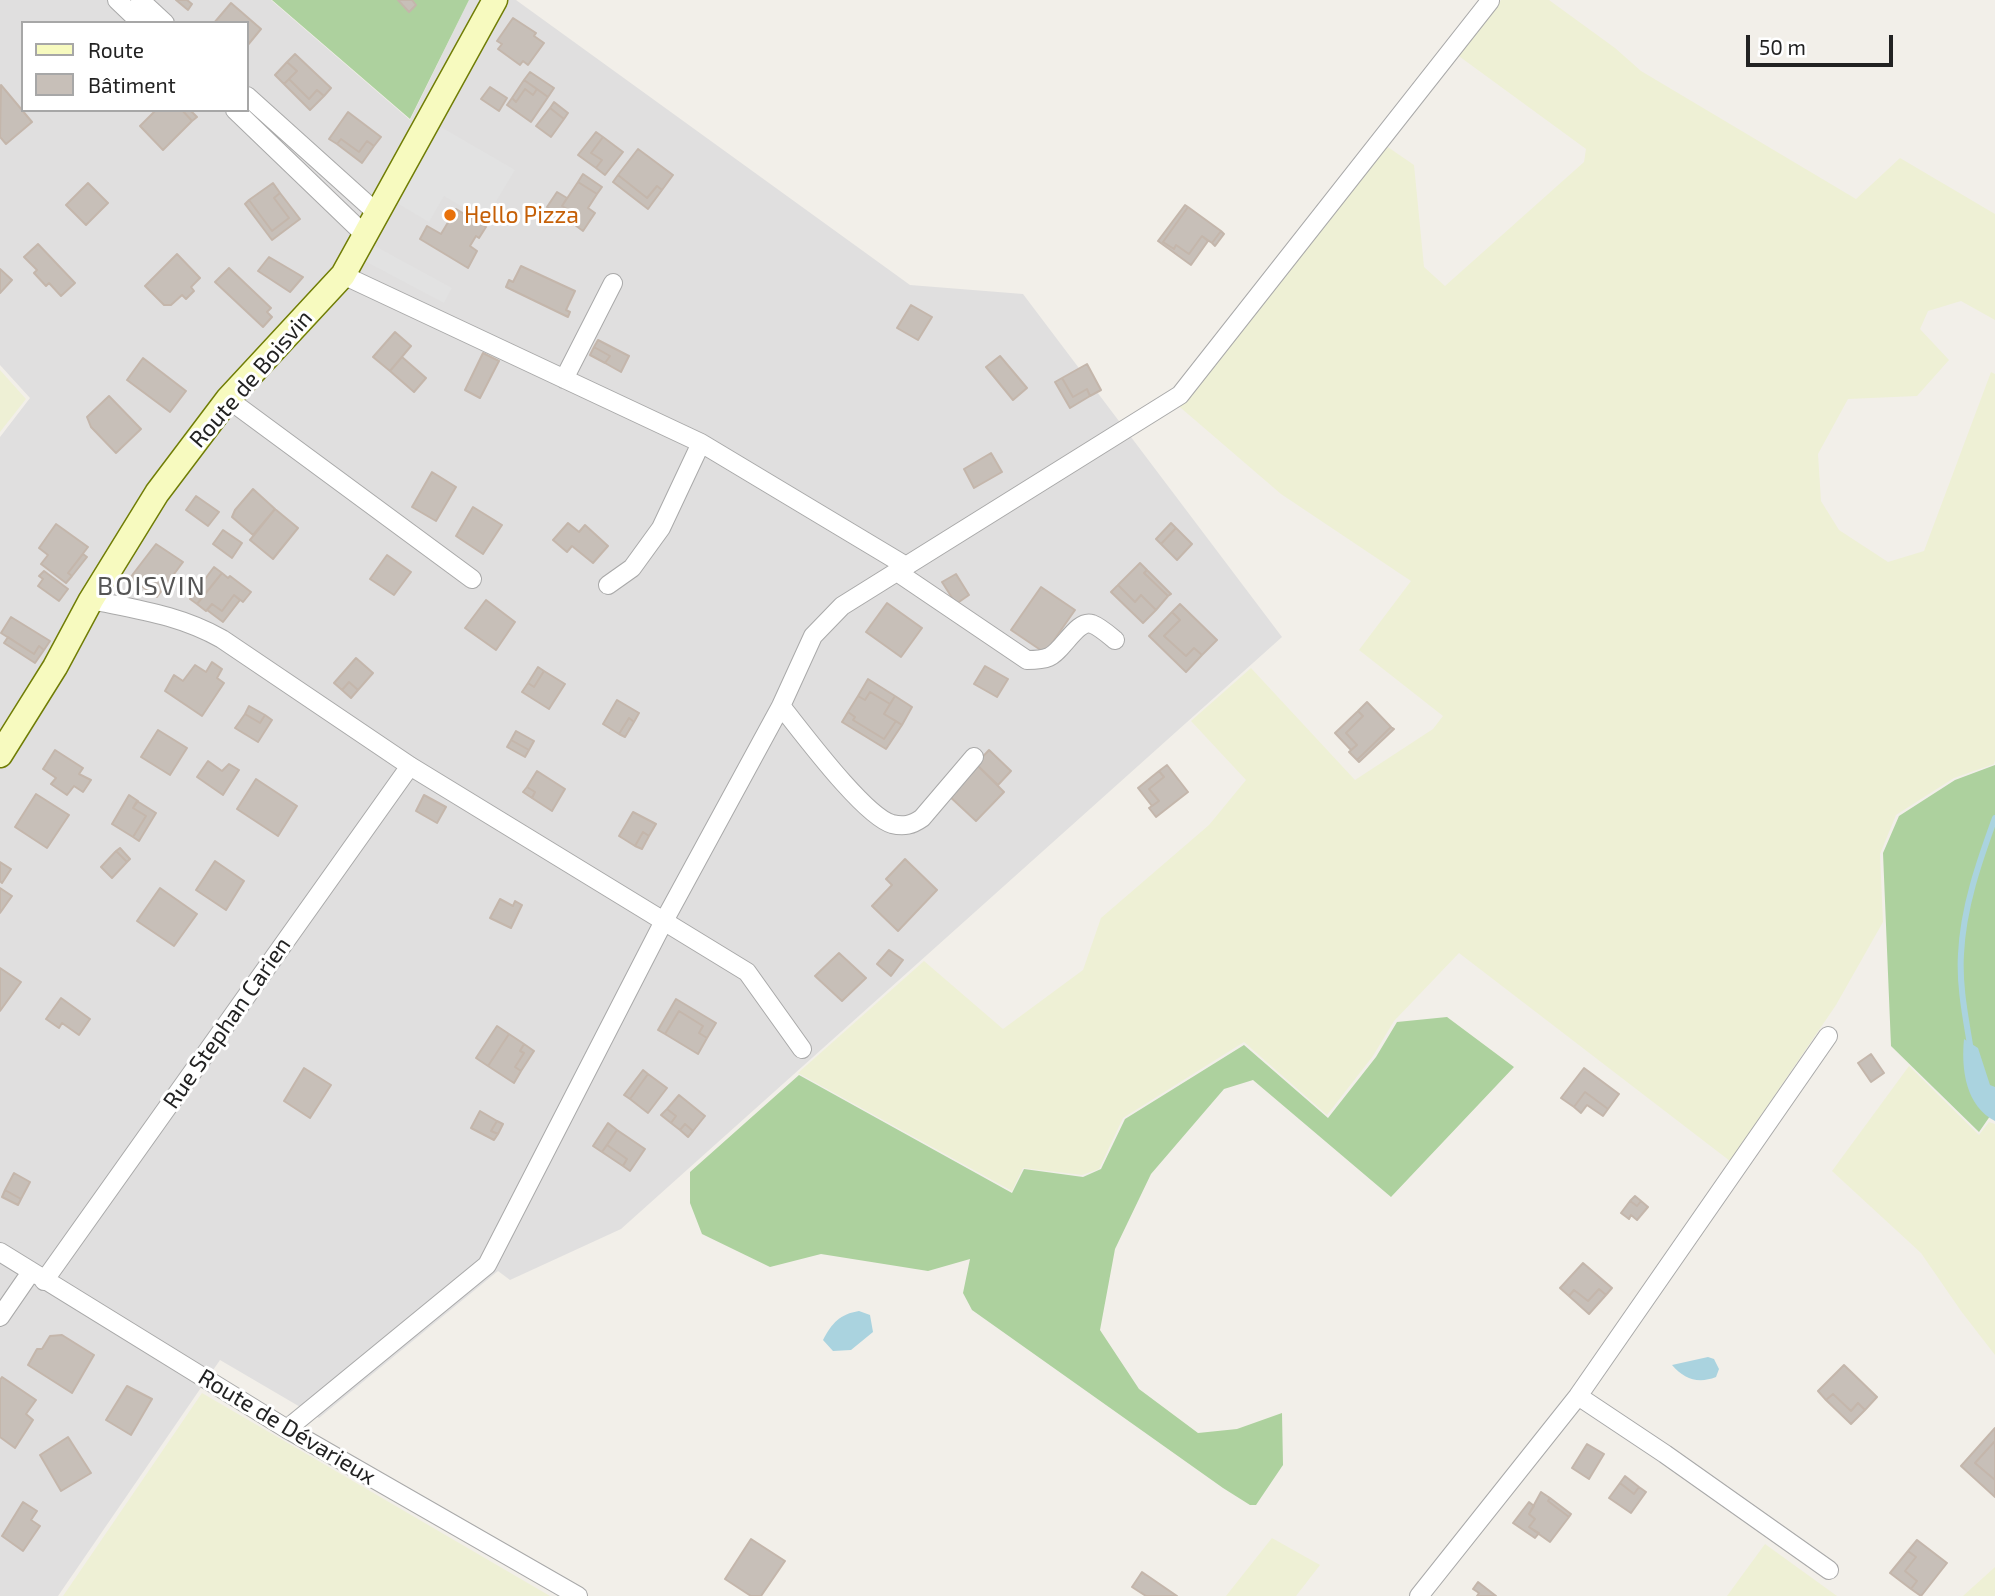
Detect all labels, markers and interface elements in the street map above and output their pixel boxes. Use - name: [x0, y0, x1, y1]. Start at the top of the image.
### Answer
- legend: [21, 21, 248, 112]
- scale bar: [1750, 21, 1897, 65]
- text: 50 m: [1759, 34, 1806, 59]
- text: Route: [88, 37, 144, 62]
- text: Bâtiment: [88, 72, 176, 97]
- place label: Hello Pizza: [464, 201, 579, 229]
- marker: Hello Pizza: [442, 207, 458, 223]
- street label: Route de Boisvin: [184, 305, 318, 453]
- district label: BOISVIN: [98, 570, 206, 602]
- street label: Rue Stephan Carien: [158, 932, 296, 1114]
- street label: Route de Dévarieux: [193, 1363, 381, 1491]

